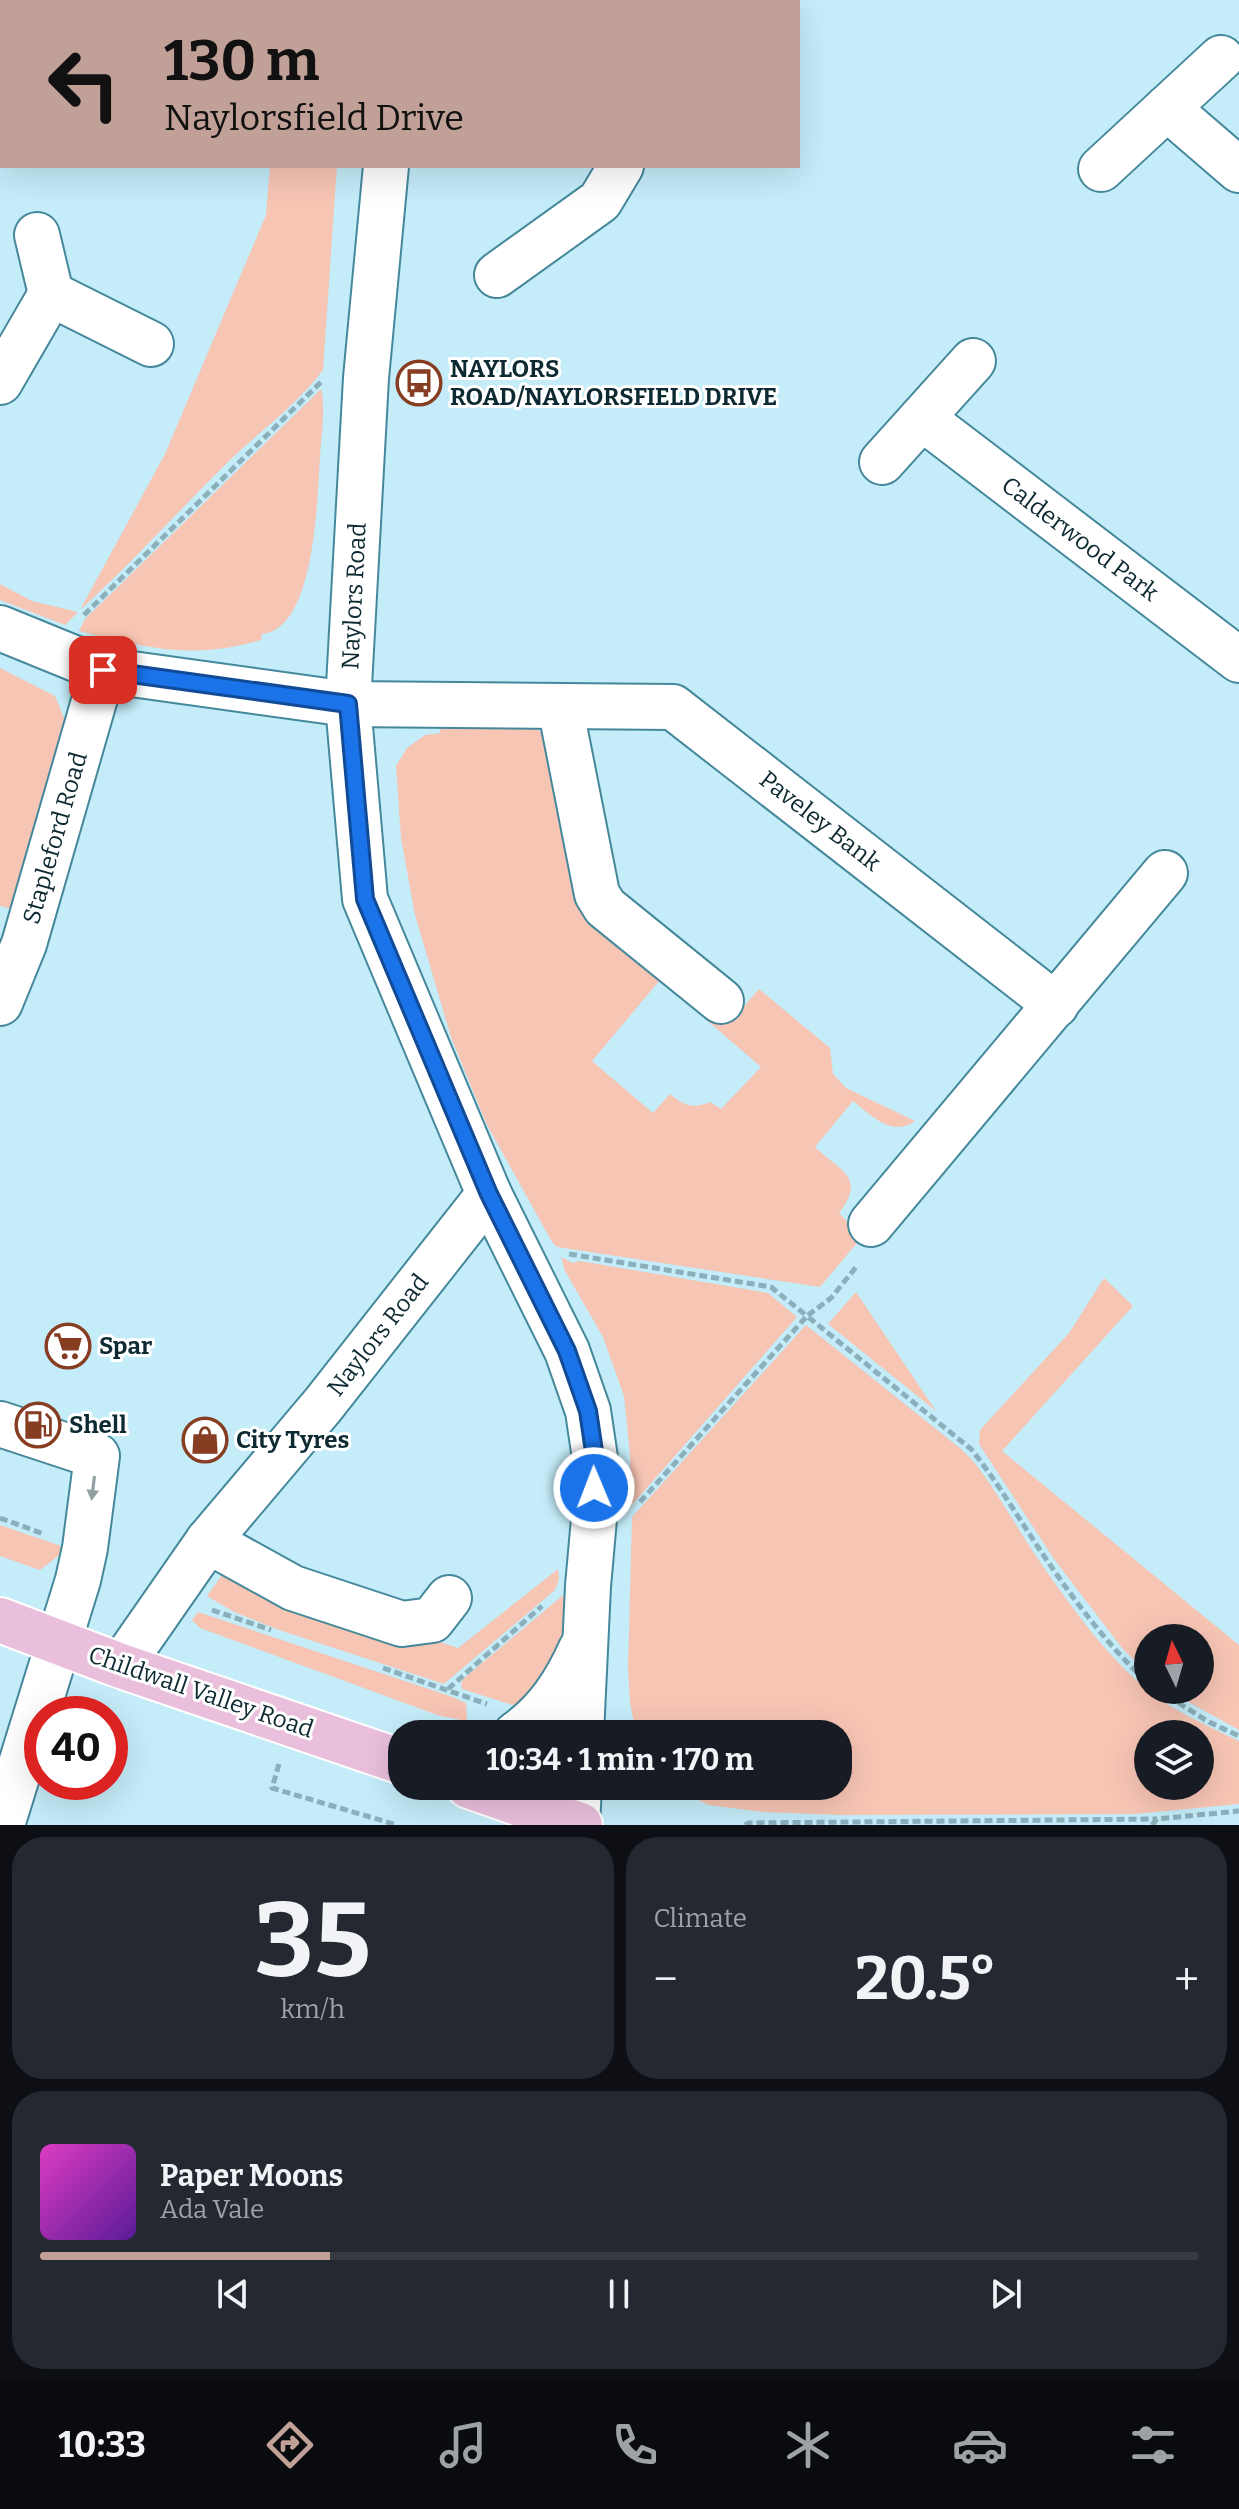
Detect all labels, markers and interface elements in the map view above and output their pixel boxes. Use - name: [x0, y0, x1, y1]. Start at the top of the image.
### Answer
- text: 130 m: [164, 28, 320, 95]
- icon: left: [32, 32, 136, 136]
- text: Naylorsfield Drive: [164, 96, 464, 140]
- place label: NAYLORS ROAD/NAYLORSFIELD DRIVE: [450, 355, 777, 411]
- bus stop icon: NAYLORS ROAD/NAYLORSFIELD DRIVE: [395, 359, 443, 407]
- street label: Calderwood Park: [996, 471, 1164, 607]
- street label: Naylors Road: [336, 522, 372, 670]
- pin: [69, 636, 137, 704]
- icon: arrive: [81, 648, 125, 692]
- street label: Stapleford Road: [17, 749, 93, 927]
- street label: Paveley Bank: [754, 765, 886, 877]
- street label: Naylors Road: [322, 1268, 434, 1402]
- supermarket icon: Spar: [44, 1322, 92, 1370]
- place label: Spar: [99, 1332, 152, 1360]
- fuel station icon: Shell: [14, 1401, 62, 1449]
- place label: Shell: [69, 1411, 127, 1439]
- shop icon: City Tyres: [181, 1416, 229, 1464]
- place label: City Tyres: [236, 1426, 349, 1454]
- position arrow: [552, 1446, 636, 1530]
- one-way arrow: [86, 1476, 99, 1501]
- north arrow: [1134, 1624, 1214, 1704]
- map controls: [1134, 1624, 1214, 1800]
- street label: Childwall Valley Road: [85, 1640, 317, 1744]
- speed limit sign: 40: [24, 1696, 128, 1800]
- button: layers: [1134, 1720, 1214, 1800]
- text: 10:34 · 1 min · 170 m: [486, 1742, 754, 1778]
- text: 35: [254, 1879, 371, 2004]
- text: Climate: [654, 1903, 747, 1934]
- text: 20.5°: [855, 1943, 997, 2015]
- text: −: [654, 1953, 678, 2006]
- text: +: [1174, 1953, 1199, 2006]
- text: km/h: [281, 1994, 345, 2025]
- text: Paper Moons: [160, 2158, 343, 2194]
- text: Ada Vale: [160, 2194, 264, 2225]
- icon: previous: [211, 2272, 255, 2316]
- icon: pause: [597, 2272, 641, 2316]
- icon: next: [984, 2272, 1028, 2316]
- icon: directions: [262, 2417, 318, 2473]
- icon: music: [435, 2417, 491, 2473]
- icon: phone: [607, 2417, 663, 2473]
- icon: climate: [780, 2417, 836, 2473]
- icon: car: [952, 2417, 1008, 2473]
- icon: filters: [1125, 2417, 1181, 2473]
- text: 10:33: [58, 2423, 146, 2467]

